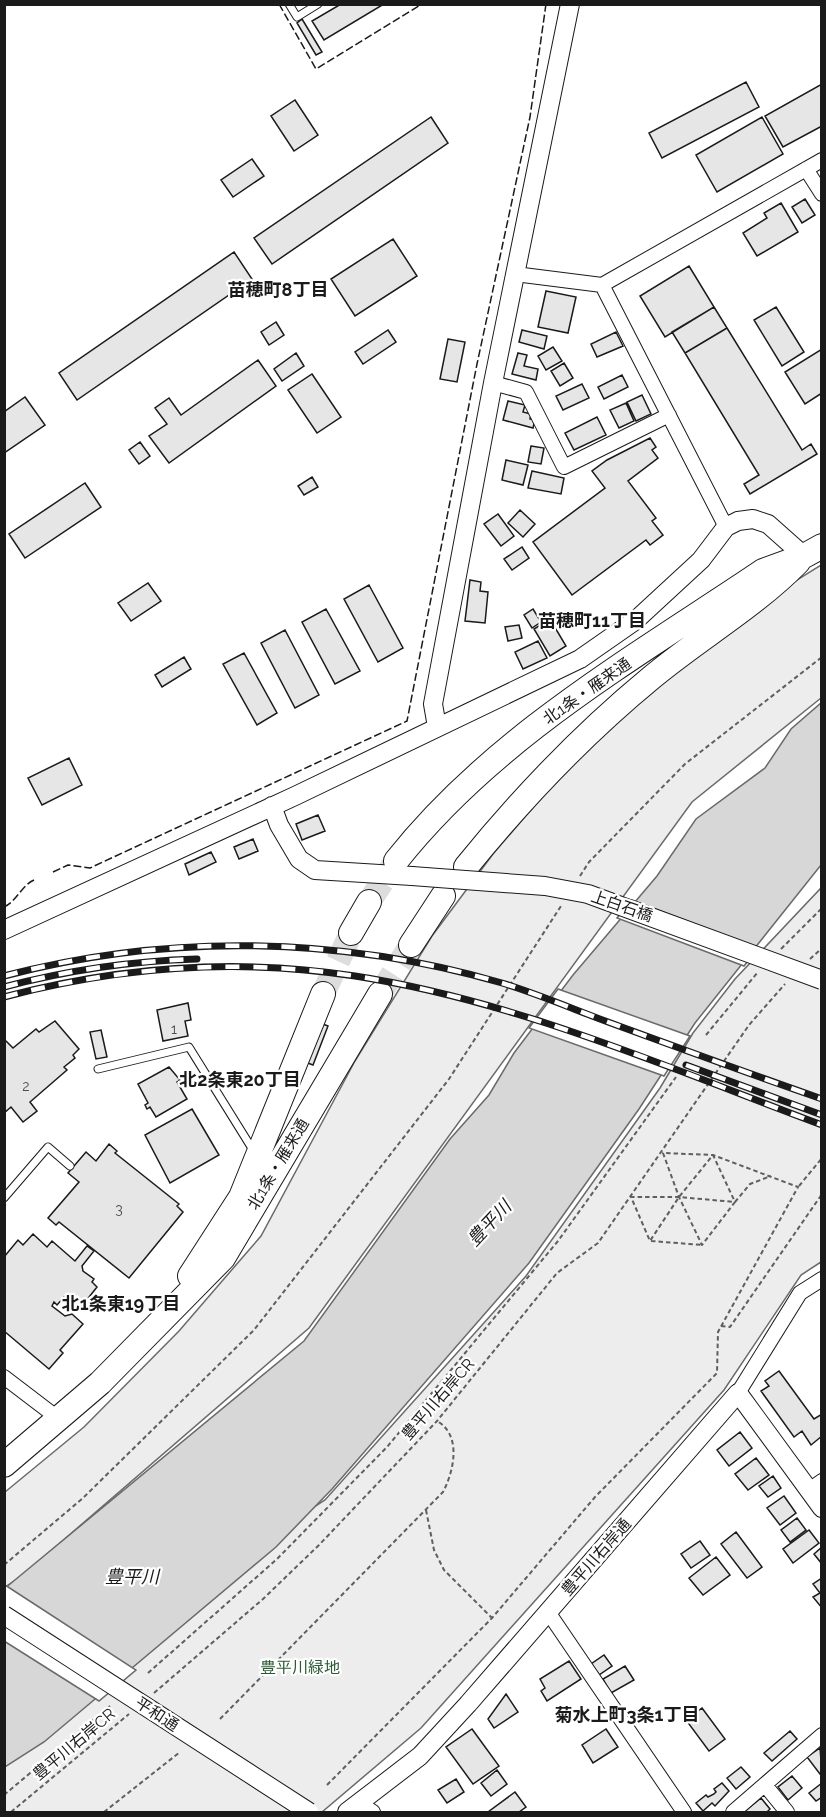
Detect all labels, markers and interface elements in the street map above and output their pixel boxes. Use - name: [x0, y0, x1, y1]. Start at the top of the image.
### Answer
- district label: 苗穂町8丁目: [228, 279, 328, 300]
- district label: 苗穂町11丁目: [538, 610, 646, 631]
- street label: 北1条・雁来通: [539, 654, 635, 728]
- street label: 上白石橋: [589, 887, 655, 925]
- house number: 1: [171, 1021, 177, 1037]
- district label: 北2条東20丁目: [179, 1069, 301, 1090]
- house number: 2: [22, 1078, 30, 1094]
- street label: 北1条・雁来通: [243, 1115, 313, 1213]
- water label: 豊平川: [463, 1195, 516, 1250]
- house number: 3: [115, 1201, 123, 1217]
- district label: 北1条東19丁目: [62, 1293, 180, 1314]
- street label: 豊平川右岸CR: [398, 1354, 478, 1444]
- street label: 豊平川右岸通: [557, 1515, 635, 1599]
- water label: 豊平川: [105, 1566, 161, 1587]
- park label: 豊平川緑地: [260, 1658, 340, 1677]
- street label: 平和通: [132, 1693, 182, 1735]
- street label: 豊平川右岸CR: [29, 1704, 119, 1784]
- district label: 菊水上町3条1丁目: [555, 1704, 699, 1725]

